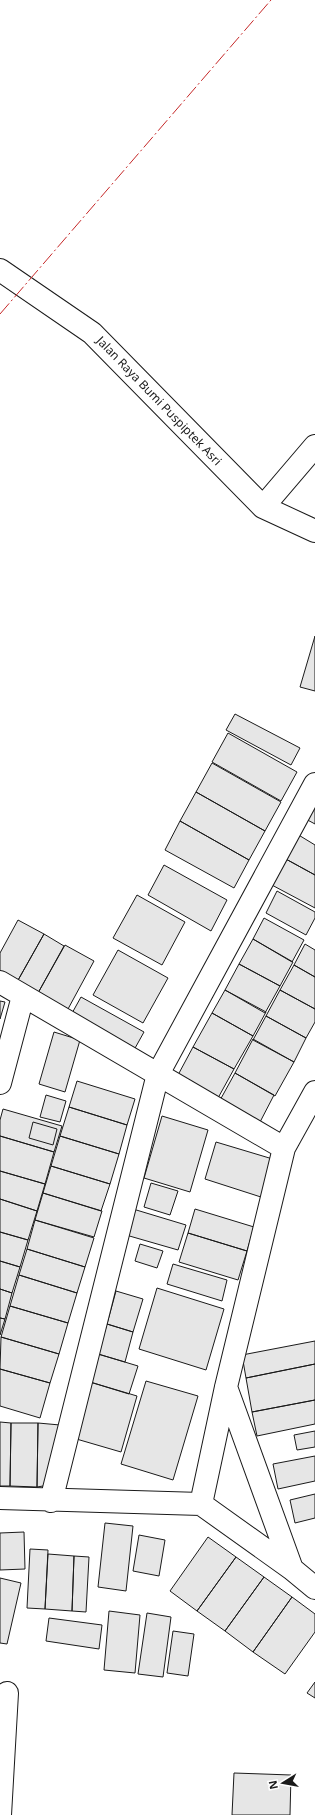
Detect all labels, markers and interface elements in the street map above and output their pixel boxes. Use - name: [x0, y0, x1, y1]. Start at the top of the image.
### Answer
- street label: Jalan Raya Bumi Puspiptek Asri: [92, 332, 226, 469]
- north arrow: [263, 1763, 303, 1803]
- text: N: [264, 1779, 281, 1791]

